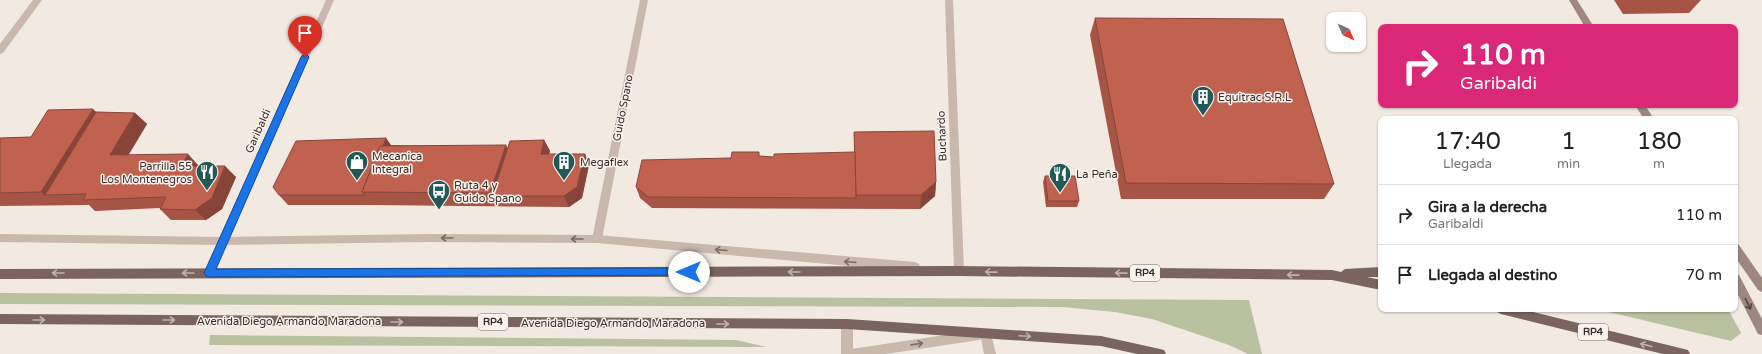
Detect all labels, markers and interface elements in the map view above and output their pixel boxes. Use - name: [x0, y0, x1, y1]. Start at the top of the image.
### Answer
- north arrow: [1326, 12, 1366, 52]
- map controls: [1326, 12, 1366, 52]
- pin: [288, 16, 322, 57]
- icon: arrive: [294, 22, 316, 44]
- text: 110 m: [1460, 38, 1546, 72]
- icon: right: [1394, 40, 1446, 92]
- text: Garibaldi: [1460, 72, 1537, 94]
- street label: Guido Spano: [610, 73, 636, 142]
- building icon: Equitrac S.R.L: [1190, 84, 1216, 117]
- place label: Equitrac S.R.L: [1218, 91, 1292, 104]
- street label: Garibaldi: [243, 107, 273, 155]
- street label: Buchardo: [935, 110, 949, 162]
- text: 17:40: [1434, 127, 1501, 156]
- text: 1: [1561, 127, 1576, 156]
- text: 180: [1636, 127, 1682, 156]
- shop icon: Mecanica Integral: [344, 149, 370, 182]
- building icon: Megaflex: [551, 149, 577, 182]
- place label: Mecanica Integral: [372, 150, 422, 176]
- place label: Megaflex: [580, 156, 629, 169]
- text: Llegada: [1443, 156, 1492, 172]
- text: min: [1557, 156, 1580, 172]
- text: m: [1653, 156, 1665, 172]
- restaurant icon: Parrilla 55 Los Montenegros: [194, 159, 220, 192]
- place label: Parrilla 55 Los Montenegros: [101, 160, 192, 186]
- restaurant icon: La Peña: [1047, 161, 1073, 194]
- place label: La Peña: [1076, 168, 1118, 181]
- bus stop icon: Ruta 4 y Guido Spano: [426, 178, 452, 211]
- place label: Ruta 4 y Guido Spano: [454, 179, 522, 205]
- text: Gira a la derecha: [1428, 198, 1547, 216]
- icon: right: [1394, 204, 1416, 226]
- text: 110 m: [1676, 206, 1722, 224]
- text: Garibaldi: [1428, 216, 1484, 232]
- one-way arrow: [441, 234, 454, 242]
- one-way arrow: [571, 235, 584, 243]
- one-way arrow: [715, 246, 728, 254]
- position arrow: [668, 251, 710, 293]
- one-way arrow: [844, 258, 857, 265]
- icon: arrive: [1394, 264, 1416, 286]
- road number: RP4: [1130, 265, 1160, 281]
- text: Llegada al destino: [1428, 266, 1557, 284]
- text: 70 m: [1685, 266, 1722, 284]
- one-way arrow: [788, 268, 801, 276]
- one-way arrow: [985, 268, 998, 276]
- one-way arrow: [52, 269, 65, 277]
- one-way arrow: [182, 269, 195, 277]
- one-way arrow: [1115, 269, 1128, 277]
- one-way arrow: [1287, 271, 1300, 279]
- one-way arrow: [1745, 298, 1753, 310]
- road number: RP4: [478, 314, 508, 330]
- street label: Avenida Diego Armando Maradona: [197, 315, 381, 328]
- one-way arrow: [32, 316, 45, 324]
- one-way arrow: [162, 316, 175, 324]
- street label: Avenida Diego Armando Maradona: [521, 317, 705, 330]
- one-way arrow: [390, 318, 403, 326]
- one-way arrow: [716, 320, 729, 328]
- road number: RP4: [1578, 324, 1608, 340]
- one-way arrow: [1018, 333, 1031, 340]
- one-way arrow: [910, 340, 923, 348]
- one-way arrow: [1640, 340, 1653, 348]

